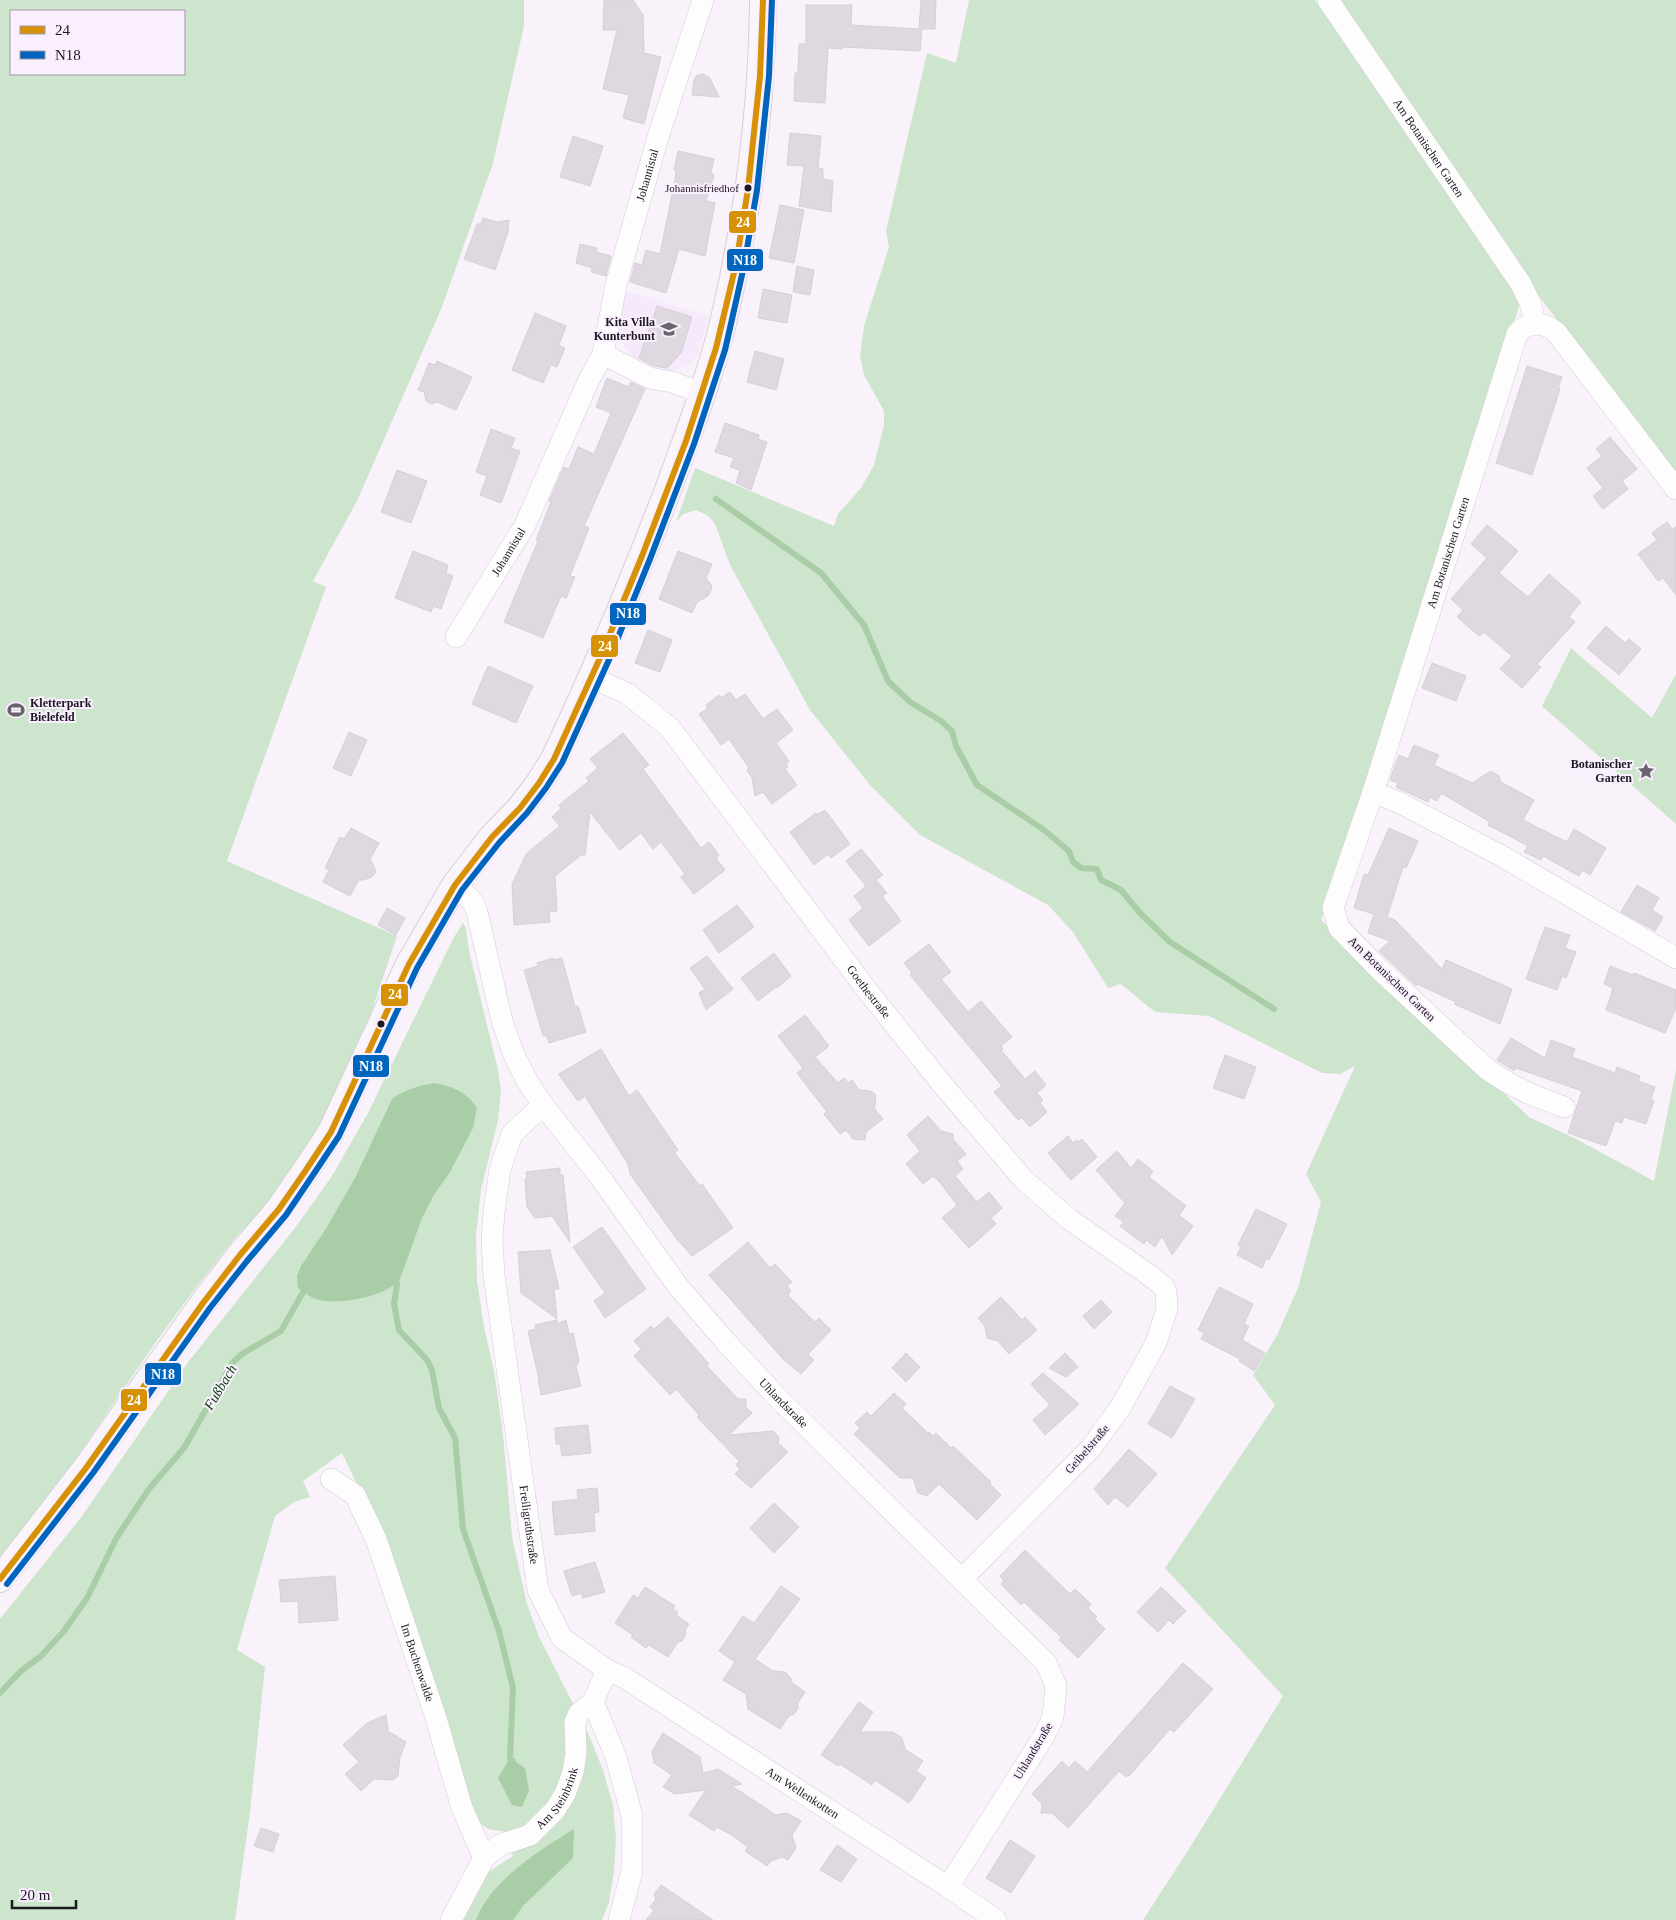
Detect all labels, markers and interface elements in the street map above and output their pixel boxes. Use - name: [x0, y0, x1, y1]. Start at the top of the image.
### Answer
- legend: [10, 10, 185, 75]
- text: 24: [55, 22, 71, 38]
- text: N18: [55, 47, 81, 63]
- street label: Am Botanischen Garten: [1390, 96, 1467, 200]
- street label: Johannistal: [633, 147, 662, 203]
- place label: Johannisfriedhof: [665, 182, 739, 194]
- marker: Johannisfriedhof: [743, 183, 753, 193]
- line badge: 24: [728, 210, 757, 234]
- text: 24: [736, 215, 750, 230]
- line badge: N18: [726, 248, 764, 272]
- text: N18: [733, 253, 757, 268]
- place label: Kita Villa Kunterbunt: [594, 315, 655, 343]
- school or university icon: Kita Villa Kunterbunt: [659, 319, 679, 339]
- street label: Am Botanischen Garten: [1424, 495, 1472, 610]
- street label: Johannistal: [488, 525, 529, 579]
- line badge: N18: [609, 602, 647, 626]
- text: N18: [616, 606, 640, 621]
- line badge: 24: [590, 634, 619, 658]
- text: 24: [598, 639, 612, 654]
- place label: Kletterpark Bielefeld: [30, 696, 92, 724]
- sports icon: Kletterpark Bielefeld: [6, 700, 26, 720]
- place label: Botanischer Garten: [1571, 757, 1633, 785]
- place icon: Botanischer Garten: [1636, 761, 1656, 781]
- street label: Am Botanischen Garten: [1345, 934, 1439, 1024]
- street label: Goethestraße: [844, 962, 894, 1021]
- line badge: 24: [380, 983, 409, 1007]
- text: 24: [388, 987, 402, 1002]
- unlabelled marker: [376, 1019, 386, 1029]
- line badge: N18: [352, 1054, 390, 1078]
- text: N18: [359, 1059, 383, 1074]
- line badge: N18: [144, 1362, 182, 1386]
- water label: Fußbach: [201, 1362, 240, 1413]
- text: N18: [151, 1367, 175, 1382]
- street label: Uhlandstraße: [756, 1375, 811, 1431]
- line badge: 24: [120, 1388, 148, 1412]
- text: 24: [127, 1393, 141, 1408]
- street label: Geibelstraße: [1062, 1422, 1112, 1476]
- street label: Freiligrathstraße: [516, 1484, 541, 1565]
- street label: Im Buchenwalde: [398, 1622, 437, 1704]
- street label: Uhlandstraße: [1011, 1720, 1055, 1782]
- street label: Am Wellenkotten: [763, 1764, 842, 1822]
- street label: Am Steinbrink: [533, 1766, 581, 1832]
- scale bar: [12, 1878, 76, 1910]
- text: 20 m: [20, 1887, 51, 1903]

